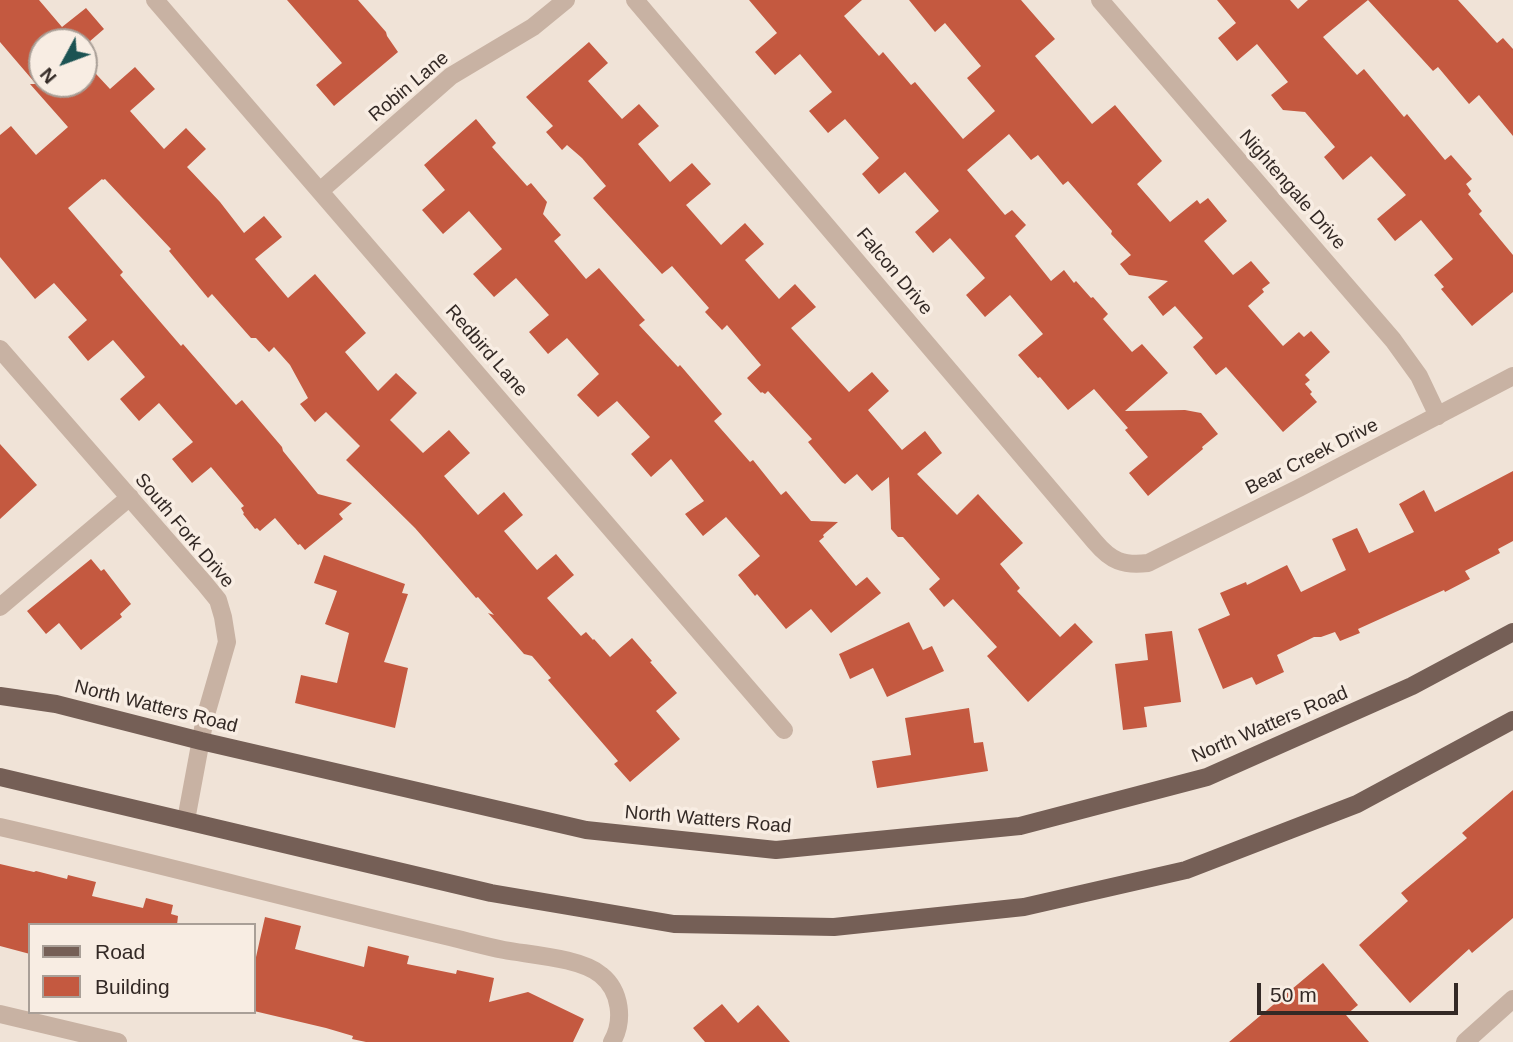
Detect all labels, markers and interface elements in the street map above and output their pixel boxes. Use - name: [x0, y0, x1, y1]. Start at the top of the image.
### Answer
- north arrow: [28, 28, 98, 98]
- street label: Robin Lane: [364, 47, 454, 127]
- text: N: [36, 64, 61, 88]
- street label: Nightengale Drive: [1234, 126, 1350, 254]
- street label: Falcon Drive: [851, 224, 937, 320]
- street label: Redbird Lane: [440, 300, 532, 402]
- street label: Bear Creek Drive: [1242, 414, 1382, 500]
- street label: South Fork Drive: [129, 469, 239, 593]
- street label: North Watters Road: [72, 676, 240, 738]
- street label: North Watters Road: [1189, 682, 1351, 768]
- street label: North Watters Road: [624, 801, 792, 839]
- legend: [28, 923, 256, 1014]
- text: Road: [95, 940, 145, 963]
- scale bar: [1261, 968, 1462, 1012]
- text: Building: [95, 975, 170, 998]
- text: 50 m: [1270, 983, 1317, 1006]

